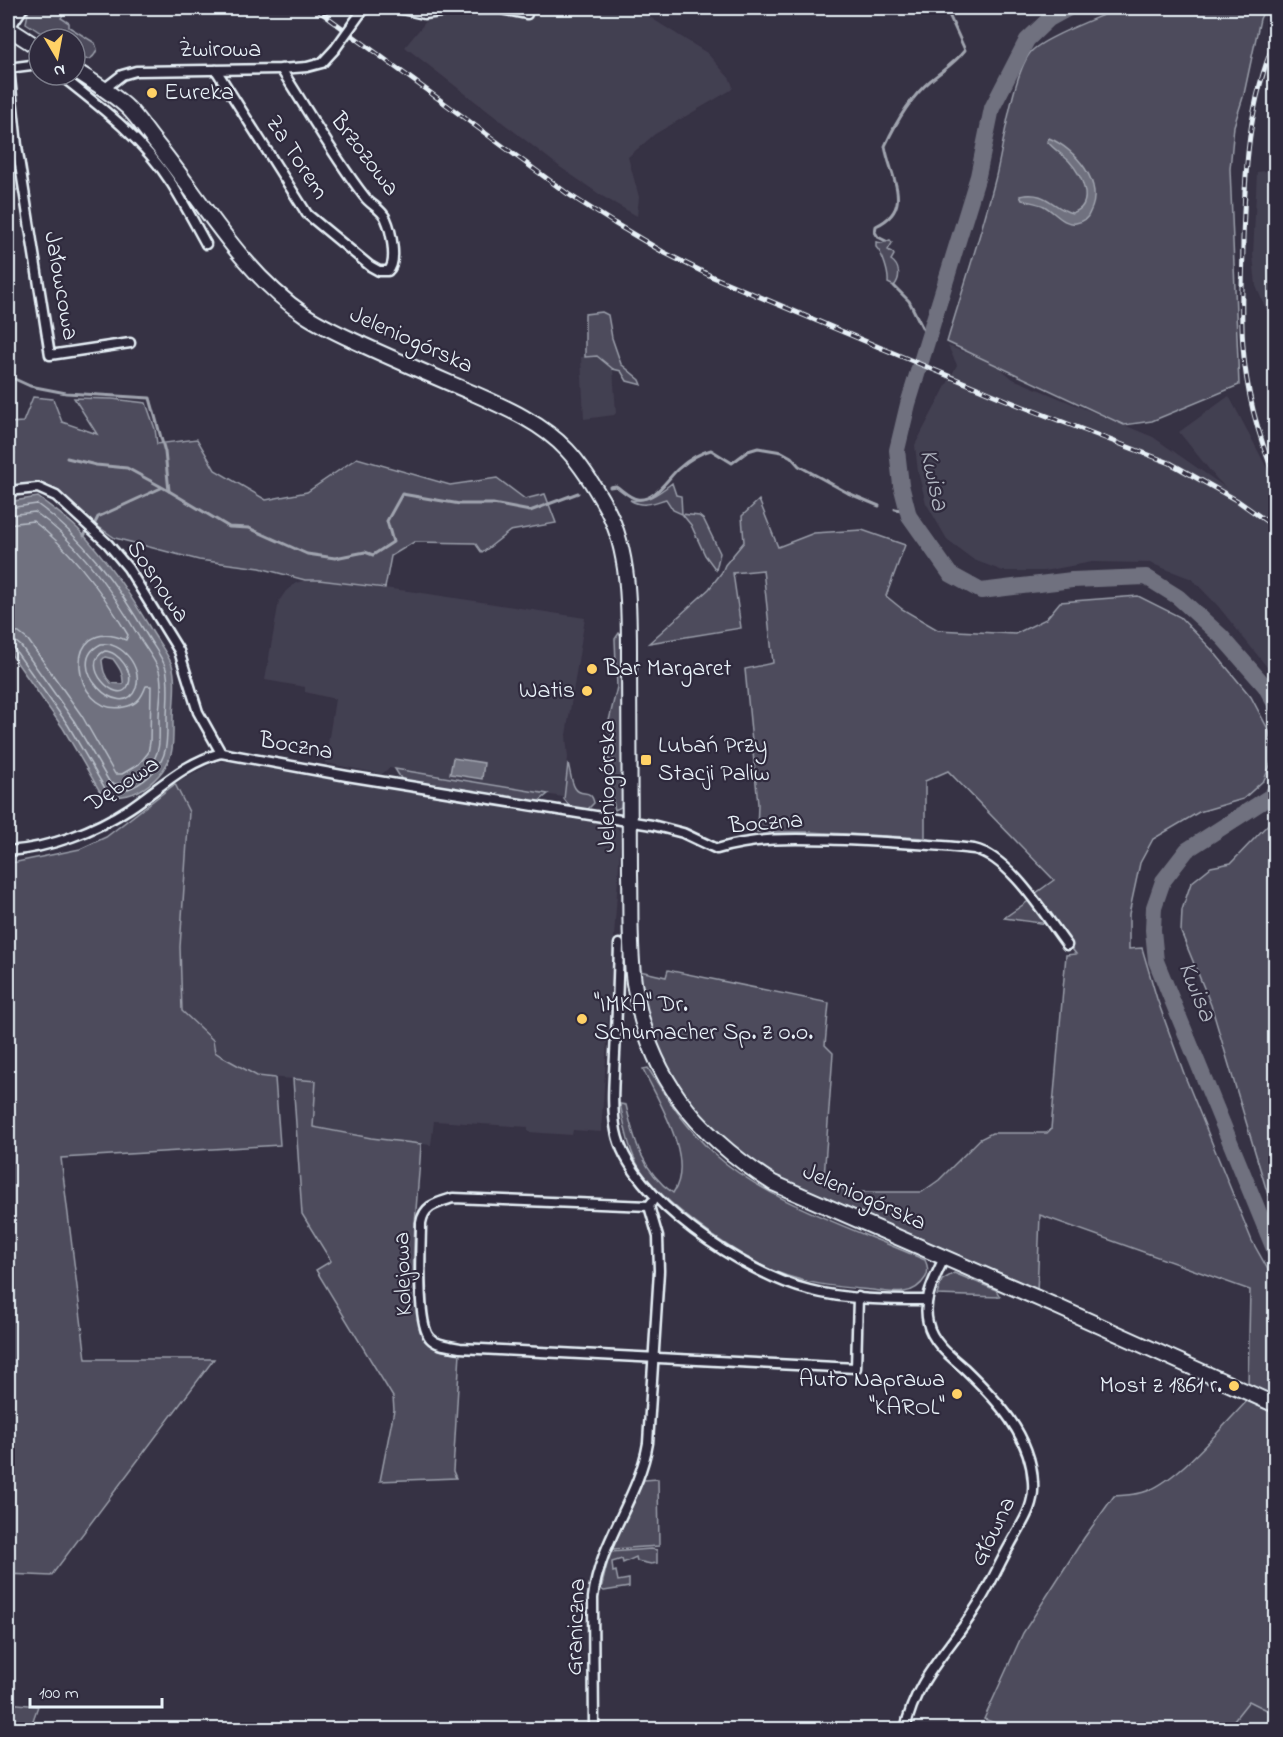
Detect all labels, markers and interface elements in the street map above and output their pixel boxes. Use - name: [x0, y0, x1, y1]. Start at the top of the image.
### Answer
- north arrow: [27, 27, 87, 87]
- street label: Żwirowa: [179, 33, 261, 68]
- text: N: [52, 57, 67, 83]
- place label: Eureka: [164, 76, 234, 111]
- marker: Eureka: [145, 86, 159, 100]
- street label: Brzozowa: [320, 105, 407, 204]
- street label: Za Torem: [256, 109, 336, 207]
- street label: Jałowcowa: [33, 229, 87, 343]
- street label: Jeleniogórska: [343, 298, 479, 384]
- water label: Kwisa: [908, 446, 958, 515]
- street label: Sosnowa: [116, 534, 198, 630]
- place label: Bar Margaret: [603, 652, 732, 687]
- marker: Bar Margaret: [585, 662, 599, 676]
- place label: Watis: [519, 674, 575, 709]
- marker: Watis: [580, 684, 594, 698]
- street label: Jeleniogórska: [591, 720, 626, 852]
- street label: Boczna: [255, 723, 336, 771]
- place label: Lubań Przy Stacji Paliw: [658, 729, 770, 792]
- street label: Dębowa: [78, 748, 167, 823]
- marker: Lubań Przy Stacji Paliw: [639, 753, 653, 767]
- street label: Boczna: [727, 803, 804, 845]
- water label: Kwisa: [1167, 956, 1226, 1029]
- place label: "IMKA" Dr. Schumacher Sp. z o.o.: [594, 988, 813, 1051]
- marker: "IMKA" Dr. Schumacher Sp. z o.o.: [575, 1012, 589, 1026]
- street label: Jeleniogórska: [796, 1155, 932, 1241]
- street label: Kolejowa: [385, 1231, 423, 1317]
- place label: Auto Naprawa "KAROL": [799, 1363, 945, 1426]
- place label: Most z 1861 r.: [1099, 1369, 1222, 1404]
- marker: Most z 1861 r.: [1227, 1379, 1241, 1393]
- marker: Auto Naprawa "KAROL": [950, 1387, 964, 1401]
- street label: Główna: [962, 1491, 1026, 1573]
- street label: Graniczna: [558, 1578, 596, 1676]
- scale bar: [30, 1671, 162, 1709]
- text: 100 m: [39, 1681, 79, 1707]

